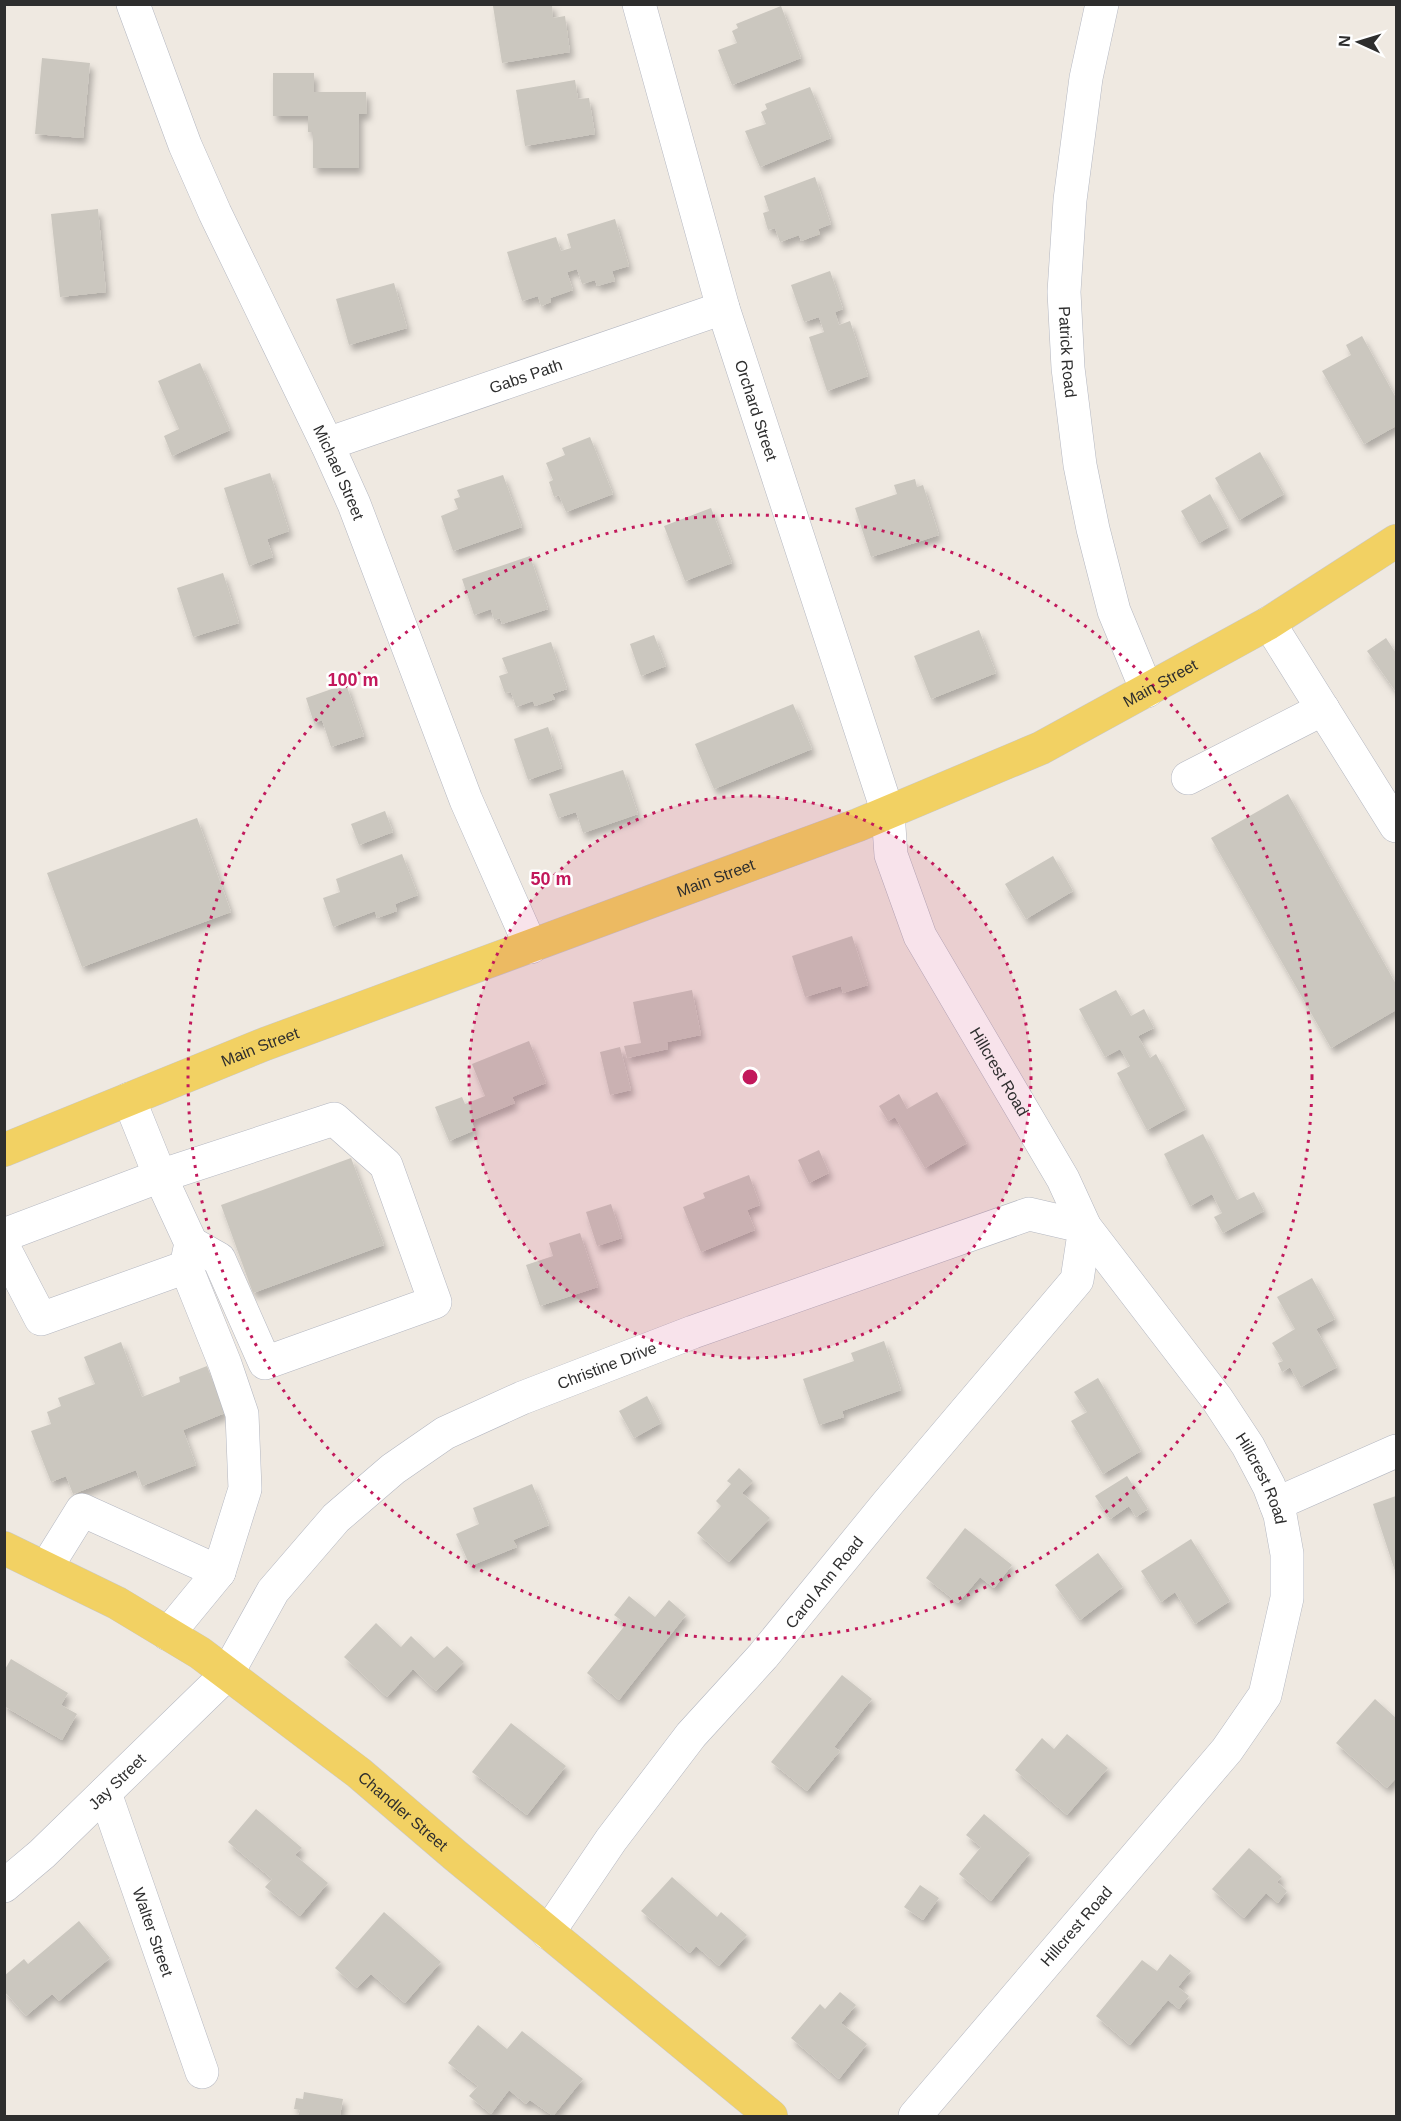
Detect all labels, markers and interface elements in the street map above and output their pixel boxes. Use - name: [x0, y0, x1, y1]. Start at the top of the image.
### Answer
- north arrow: [1329, 12, 1389, 72]
- text: N: [1336, 35, 1353, 47]
- street label: Patrick Road: [1056, 306, 1080, 399]
- street label: Gabs Path: [487, 356, 564, 397]
- street label: Orchard Street: [732, 358, 780, 464]
- street label: Michael Street: [310, 422, 367, 523]
- street label: Main Street: [1120, 656, 1201, 710]
- text: 100 m: [327, 670, 379, 690]
- street label: Main Street: [674, 856, 758, 900]
- text: 50 m: [530, 869, 572, 889]
- street label: Main Street: [219, 1024, 302, 1070]
- street label: Hillcrest Road: [967, 1024, 1032, 1119]
- centre of rings: [740, 1067, 760, 1087]
- street label: Christine Drive: [555, 1339, 659, 1393]
- street label: Hillcrest Road: [1232, 1429, 1289, 1525]
- street label: Carol Ann Road: [782, 1533, 867, 1632]
- street label: Jay Street: [85, 1750, 149, 1813]
- street label: Chandler Street: [355, 1768, 451, 1855]
- street label: Hillcrest Road: [1037, 1883, 1115, 1969]
- street label: Walter Street: [130, 1885, 176, 1979]

